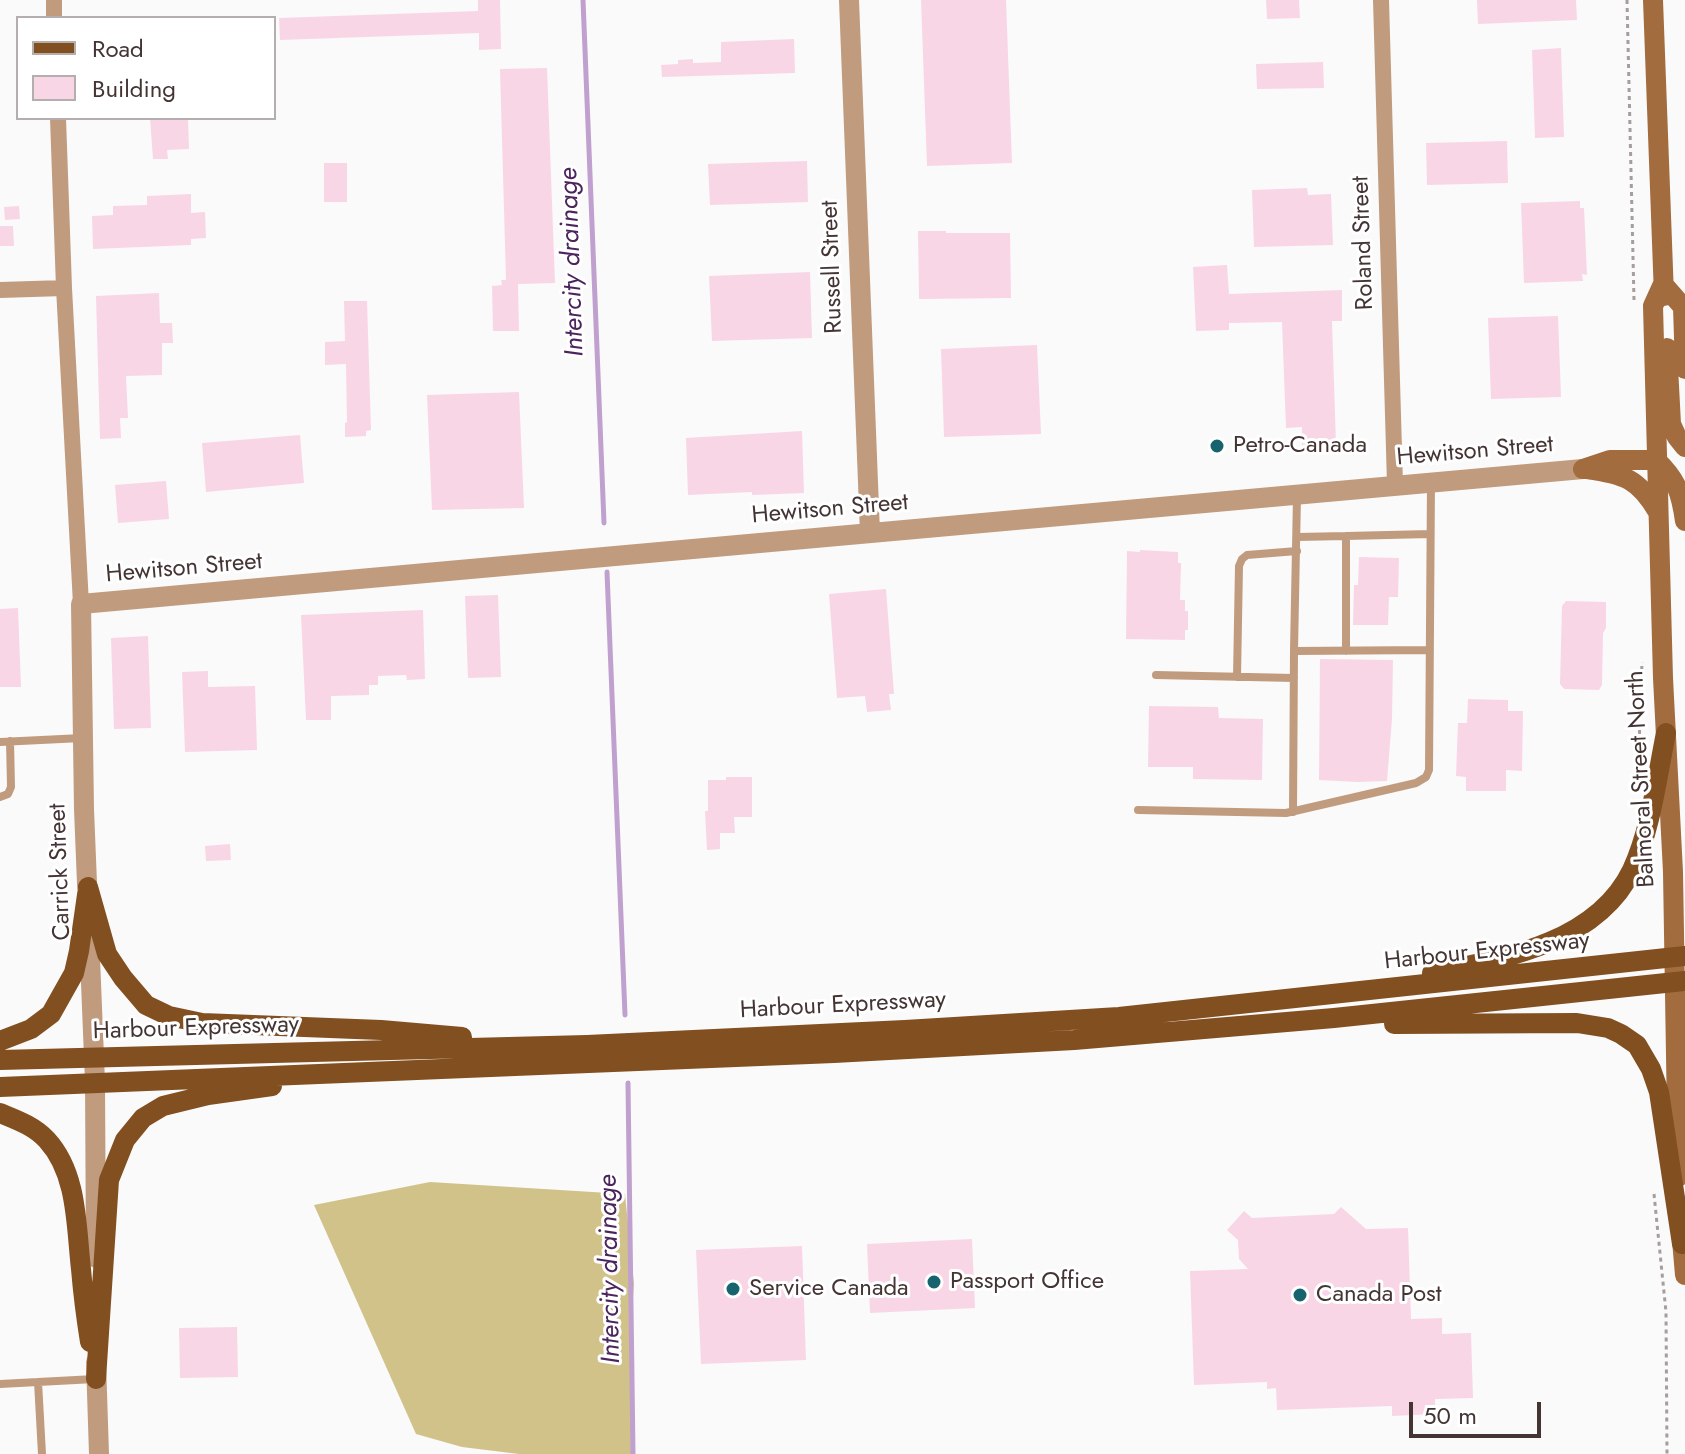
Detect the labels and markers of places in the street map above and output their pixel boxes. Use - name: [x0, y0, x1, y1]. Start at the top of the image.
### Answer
- place label: Petro-Canada: [1233, 432, 1367, 460]
- marker: Petro-Canada: [1208, 437, 1226, 455]
- place label: Passport Office: [950, 1268, 1104, 1296]
- marker: Passport Office: [925, 1273, 943, 1291]
- place label: Service Canada: [749, 1275, 909, 1303]
- marker: Service Canada: [724, 1280, 742, 1298]
- place label: Canada Post: [1316, 1281, 1442, 1309]
- marker: Canada Post: [1291, 1286, 1309, 1304]

